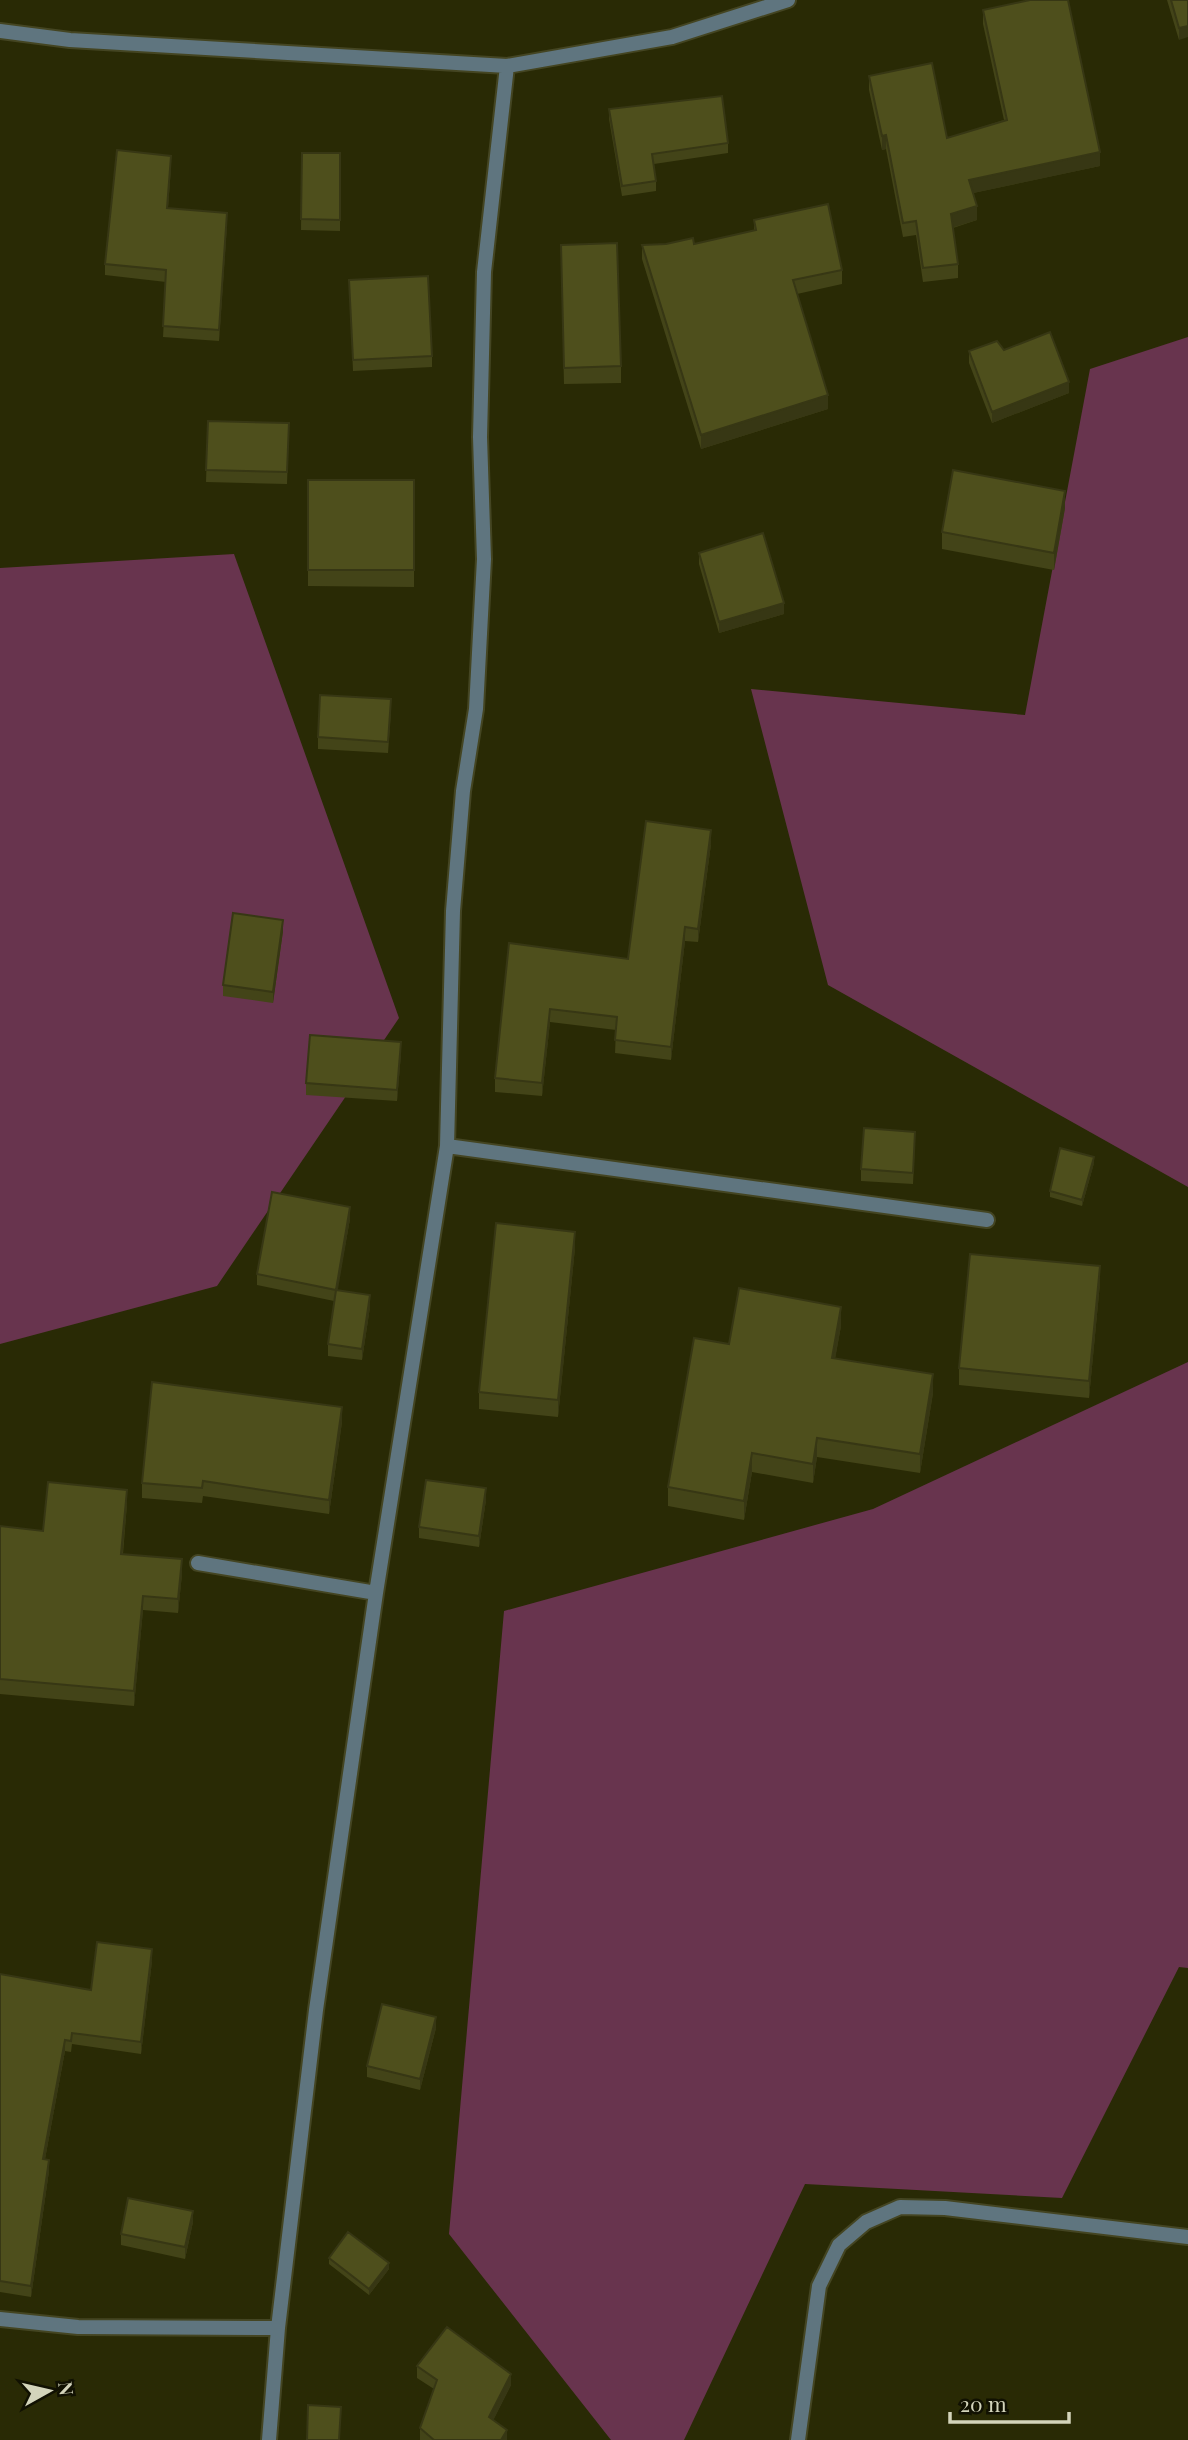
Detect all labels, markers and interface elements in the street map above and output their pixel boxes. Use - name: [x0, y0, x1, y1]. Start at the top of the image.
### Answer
- north arrow: [14, 2356, 84, 2426]
- text: N: [53, 2380, 81, 2397]
- scale bar: [950, 2380, 1069, 2424]
- text: 20 m: [960, 2389, 1007, 2417]

